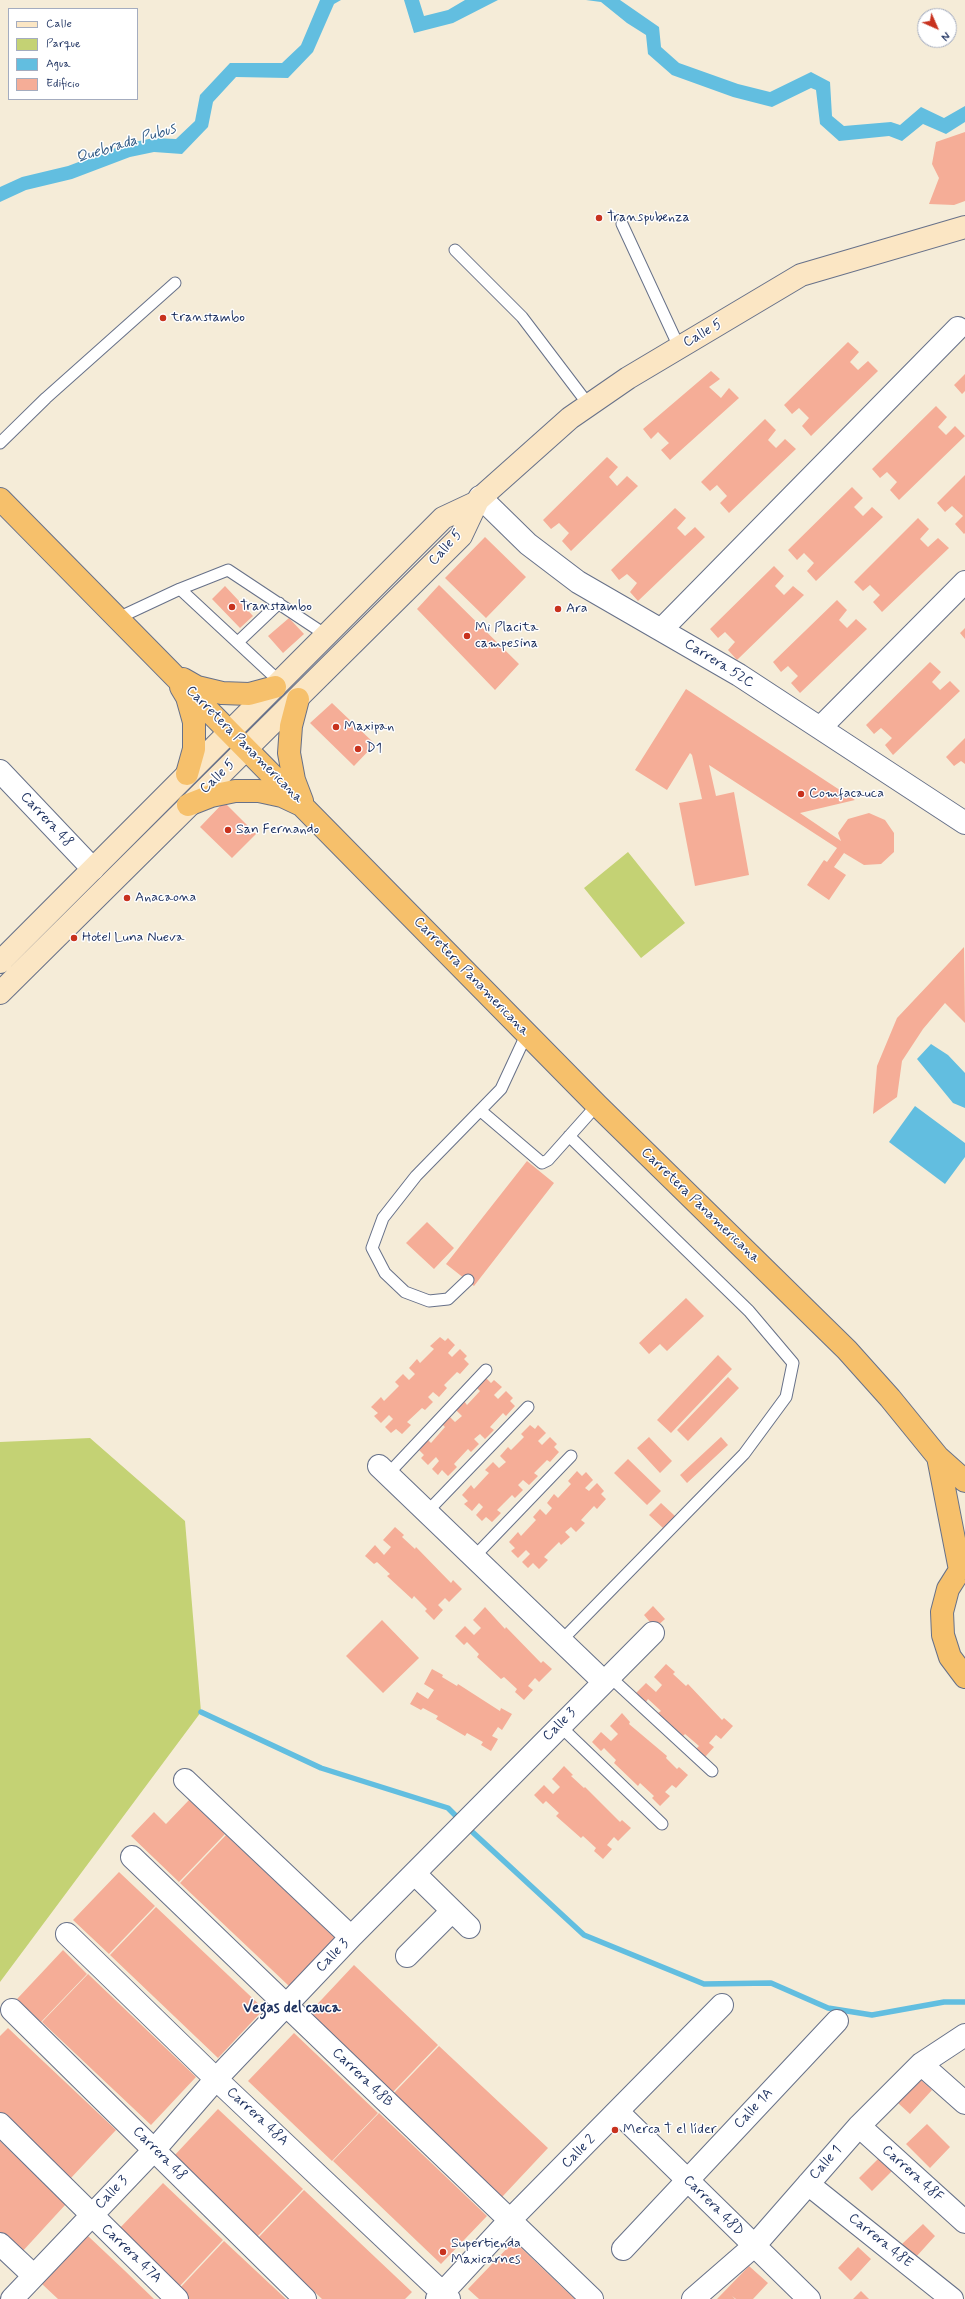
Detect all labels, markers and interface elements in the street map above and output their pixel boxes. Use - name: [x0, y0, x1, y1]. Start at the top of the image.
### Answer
- legend: [8, 8, 138, 100]
- north arrow: [917, 8, 957, 48]
- text: Calle: [46, 16, 72, 32]
- text: N: [937, 28, 952, 43]
- text: Parque: [46, 36, 81, 52]
- text: Agua: [46, 56, 70, 72]
- text: Edificio: [46, 76, 80, 92]
- water label: Quebrada Pubus: [74, 120, 178, 168]
- place label: Transpubenza: [607, 210, 690, 226]
- marker: Transpubenza: [594, 213, 604, 223]
- place label: transtambo: [171, 310, 245, 326]
- marker: transtambo: [158, 313, 168, 323]
- street label: Calle 5: [680, 316, 726, 352]
- street label: Calle 5: [426, 527, 466, 569]
- place label: Transtambo: [240, 599, 312, 615]
- place label: Ara: [566, 601, 587, 617]
- marker: Transtambo: [227, 602, 237, 612]
- marker: Ara: [553, 604, 563, 614]
- place label: Mi Placita campesina: [475, 620, 538, 652]
- marker: Mi Placita campesina: [462, 631, 472, 641]
- street label: Carrera 52C: [681, 636, 757, 692]
- street label: Carretera Panamericana: [182, 683, 306, 807]
- place label: Maxipan: [344, 719, 394, 735]
- marker: Maxipan: [331, 722, 341, 732]
- place label: D1: [366, 741, 382, 757]
- marker: D1: [353, 744, 363, 754]
- street label: Calle 5: [197, 756, 239, 798]
- place label: Comfacauca: [809, 786, 884, 802]
- street label: Carrera 48: [16, 789, 76, 851]
- marker: Comfacauca: [796, 789, 806, 799]
- place label: San Fernando: [236, 822, 319, 838]
- marker: San Fernando: [223, 825, 233, 835]
- place label: Anacaona: [135, 890, 196, 906]
- marker: Anacaona: [122, 893, 132, 903]
- street label: Carretera Panamericana: [410, 914, 532, 1040]
- place label: Hotel Luna Nueva: [82, 930, 184, 946]
- marker: Hotel Luna Nueva: [69, 933, 79, 943]
- street label: Carretera Panamericana: [637, 1145, 763, 1267]
- street label: Calle 3: [540, 1705, 580, 1745]
- street label: Calle 3: [313, 1936, 353, 1976]
- district label: Vegas del cauca: [243, 2000, 341, 2018]
- street label: Carrera 48B: [328, 2045, 396, 2111]
- street label: Carrera 48A: [223, 2084, 291, 2150]
- street label: Calle 1A: [731, 2085, 777, 2133]
- place label: Merca T el líder: [623, 2122, 717, 2138]
- street label: Carrera 48: [129, 2124, 189, 2184]
- marker: Merca T el líder: [610, 2125, 620, 2135]
- street label: Calle 2: [559, 2132, 599, 2172]
- street label: Calle 1: [806, 2142, 846, 2184]
- street label: Carrera 48F: [878, 2142, 946, 2206]
- street label: Carrera 48D: [679, 2172, 747, 2240]
- street label: Calle 3: [92, 2173, 132, 2213]
- street label: Carrera 48E: [845, 2210, 915, 2272]
- street label: Carrera 47A: [97, 2221, 165, 2287]
- place label: Supertienda Maxicarnes: [451, 2236, 521, 2268]
- marker: Supertienda Maxicarnes: [438, 2247, 448, 2257]

